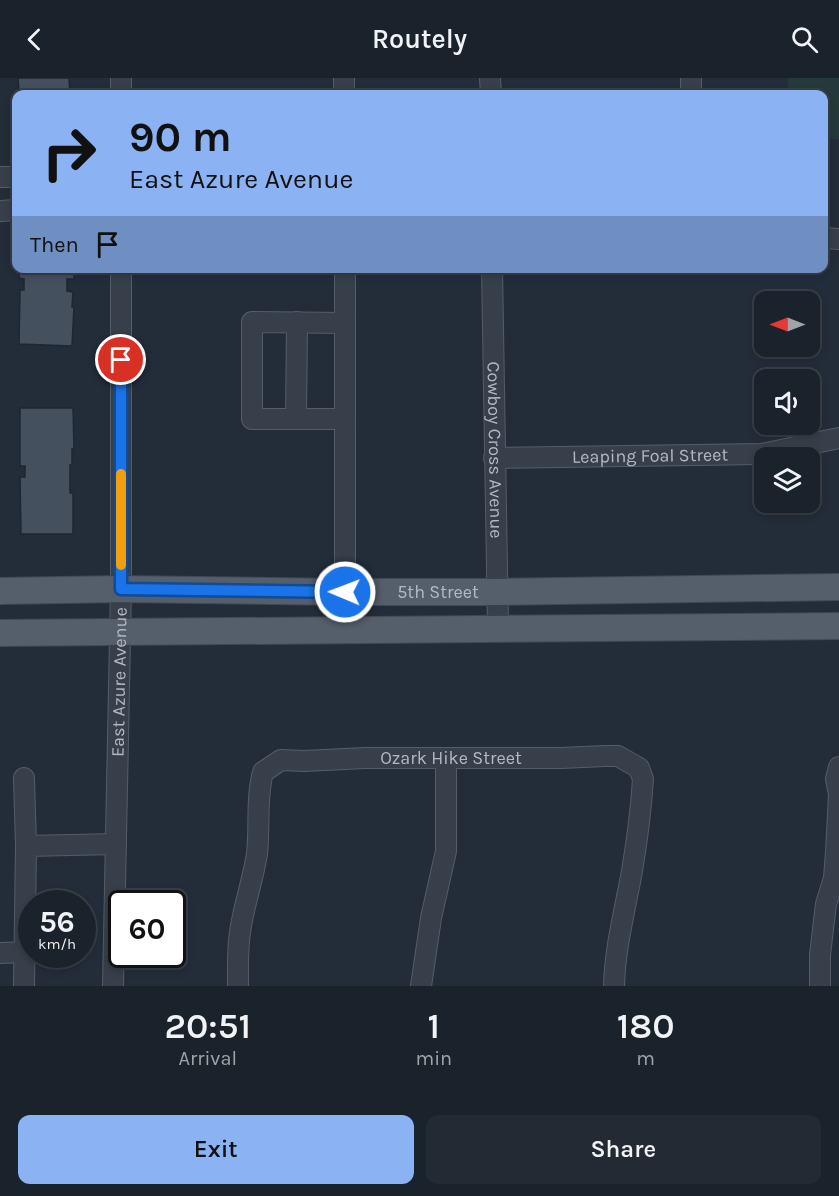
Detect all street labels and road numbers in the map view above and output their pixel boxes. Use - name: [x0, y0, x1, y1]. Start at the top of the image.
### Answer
- street label: Cowboy Cross Avenue: [483, 361, 507, 539]
- street label: Leaping Foal Street: [572, 444, 729, 468]
- street label: 5th Street: [397, 581, 479, 603]
- street label: East Azure Avenue: [107, 607, 132, 757]
- street label: Ozark Hike Street: [380, 747, 522, 769]

